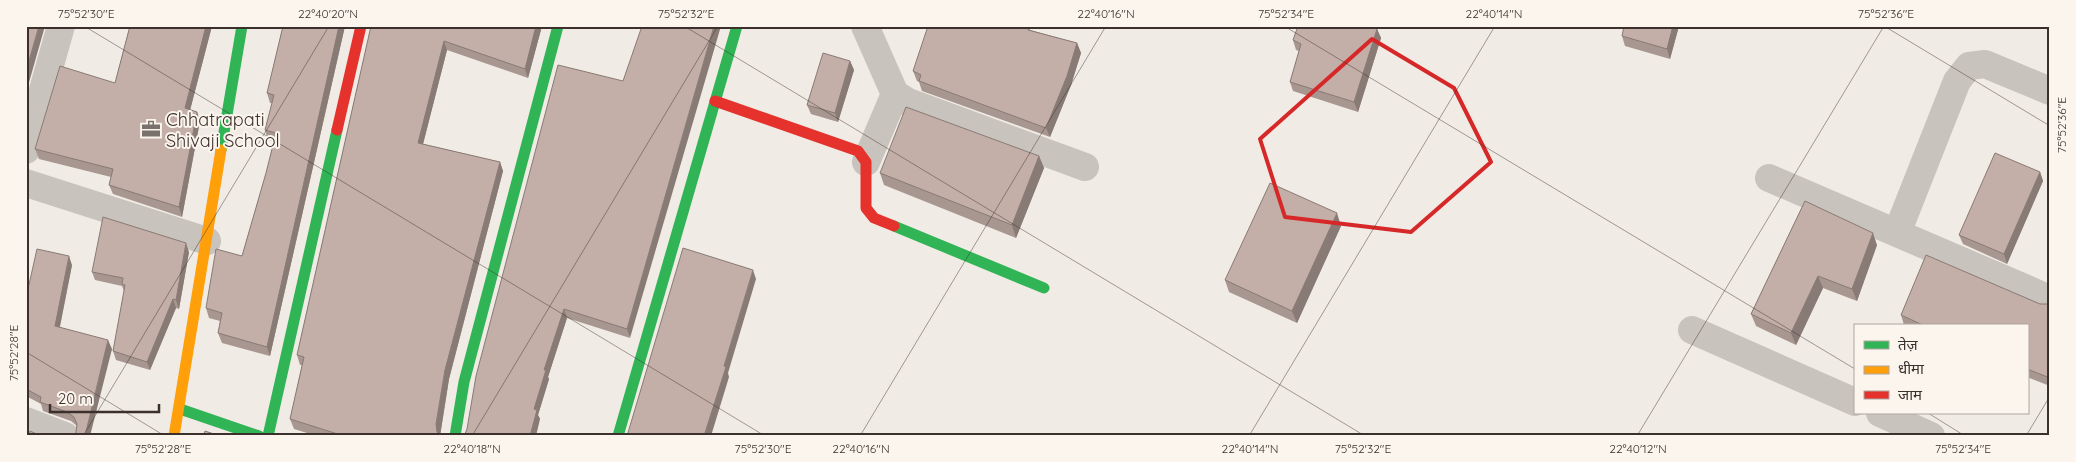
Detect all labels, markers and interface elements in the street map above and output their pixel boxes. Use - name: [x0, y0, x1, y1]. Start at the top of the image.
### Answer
- text: 75°52'30"E: [57, 6, 115, 21]
- text: 22°40'20"N: [298, 6, 358, 21]
- text: 75°52'32"E: [658, 6, 714, 21]
- text: 22°40'16"N: [1077, 6, 1135, 21]
- text: 75°52'34"E: [1258, 6, 1314, 21]
- text: 22°40'14"N: [1466, 6, 1522, 21]
- text: 75°52'36"E: [1858, 6, 1914, 21]
- text: 75°52'36"E: [2054, 97, 2069, 153]
- place label: Chhatrapati Shivaji School: [166, 108, 280, 152]
- office icon: Chhatrapati Shivaji School: [140, 118, 162, 140]
- text: 75°52'28"E: [6, 324, 21, 381]
- legend: [1854, 324, 2028, 414]
- text: तेज़: [1898, 335, 1919, 354]
- text: धीमा: [1898, 359, 1925, 378]
- scale bar: [50, 382, 159, 414]
- text: जाम: [1898, 385, 1923, 404]
- text: 20 m: [58, 389, 93, 408]
- text: 75°52'28"E: [135, 441, 192, 456]
- text: 22°40'18"N: [443, 441, 501, 456]
- text: 75°52'30"E: [734, 441, 792, 456]
- text: 22°40'16"N: [832, 441, 890, 456]
- text: 22°40'14"N: [1222, 441, 1278, 456]
- text: 75°52'32"E: [1335, 441, 1391, 456]
- text: 22°40'12"N: [1609, 441, 1667, 456]
- text: 75°52'34"E: [1935, 441, 1991, 456]

